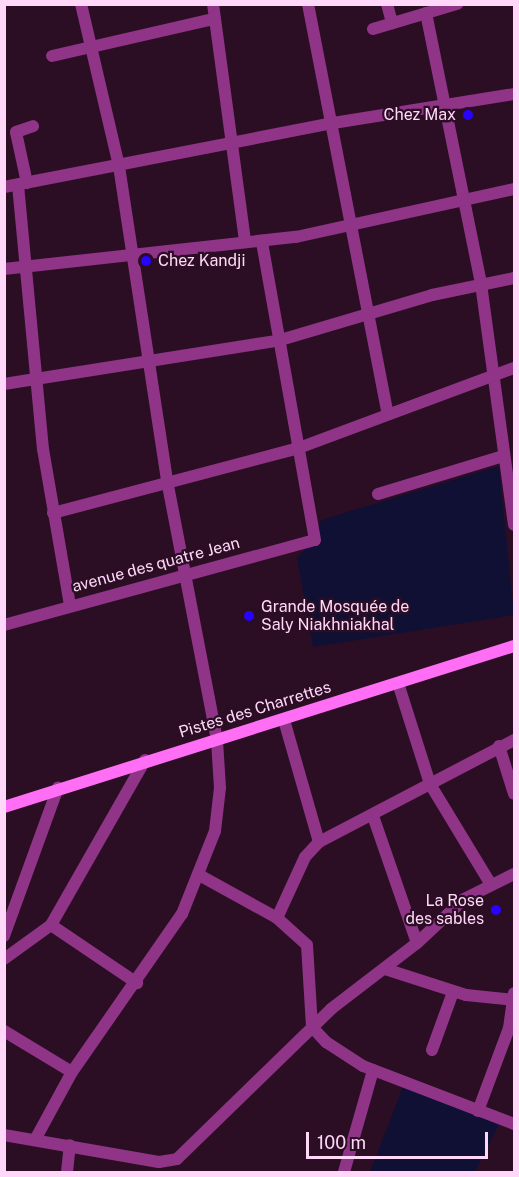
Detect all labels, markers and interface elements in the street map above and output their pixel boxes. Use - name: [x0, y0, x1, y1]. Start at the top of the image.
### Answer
- place label: Chez Max: [383, 105, 456, 125]
- marker: Chez Max: [461, 108, 475, 122]
- place label: Chez Kandji: [158, 251, 245, 271]
- marker: Chez Kandji: [139, 254, 153, 268]
- street label: avenue des quatre Jean: [70, 533, 242, 597]
- place label: Grande Mosquée de Saly Niakhniakhal: [261, 597, 410, 635]
- marker: Grande Mosquée de Saly Niakhniakhal: [242, 609, 256, 623]
- street label: Pistes des Charrettes: [177, 678, 333, 742]
- place label: La Rose des sables: [405, 891, 484, 929]
- marker: La Rose des sables: [489, 903, 503, 917]
- scale bar: [309, 1120, 490, 1158]
- text: 100 m: [317, 1132, 366, 1153]

